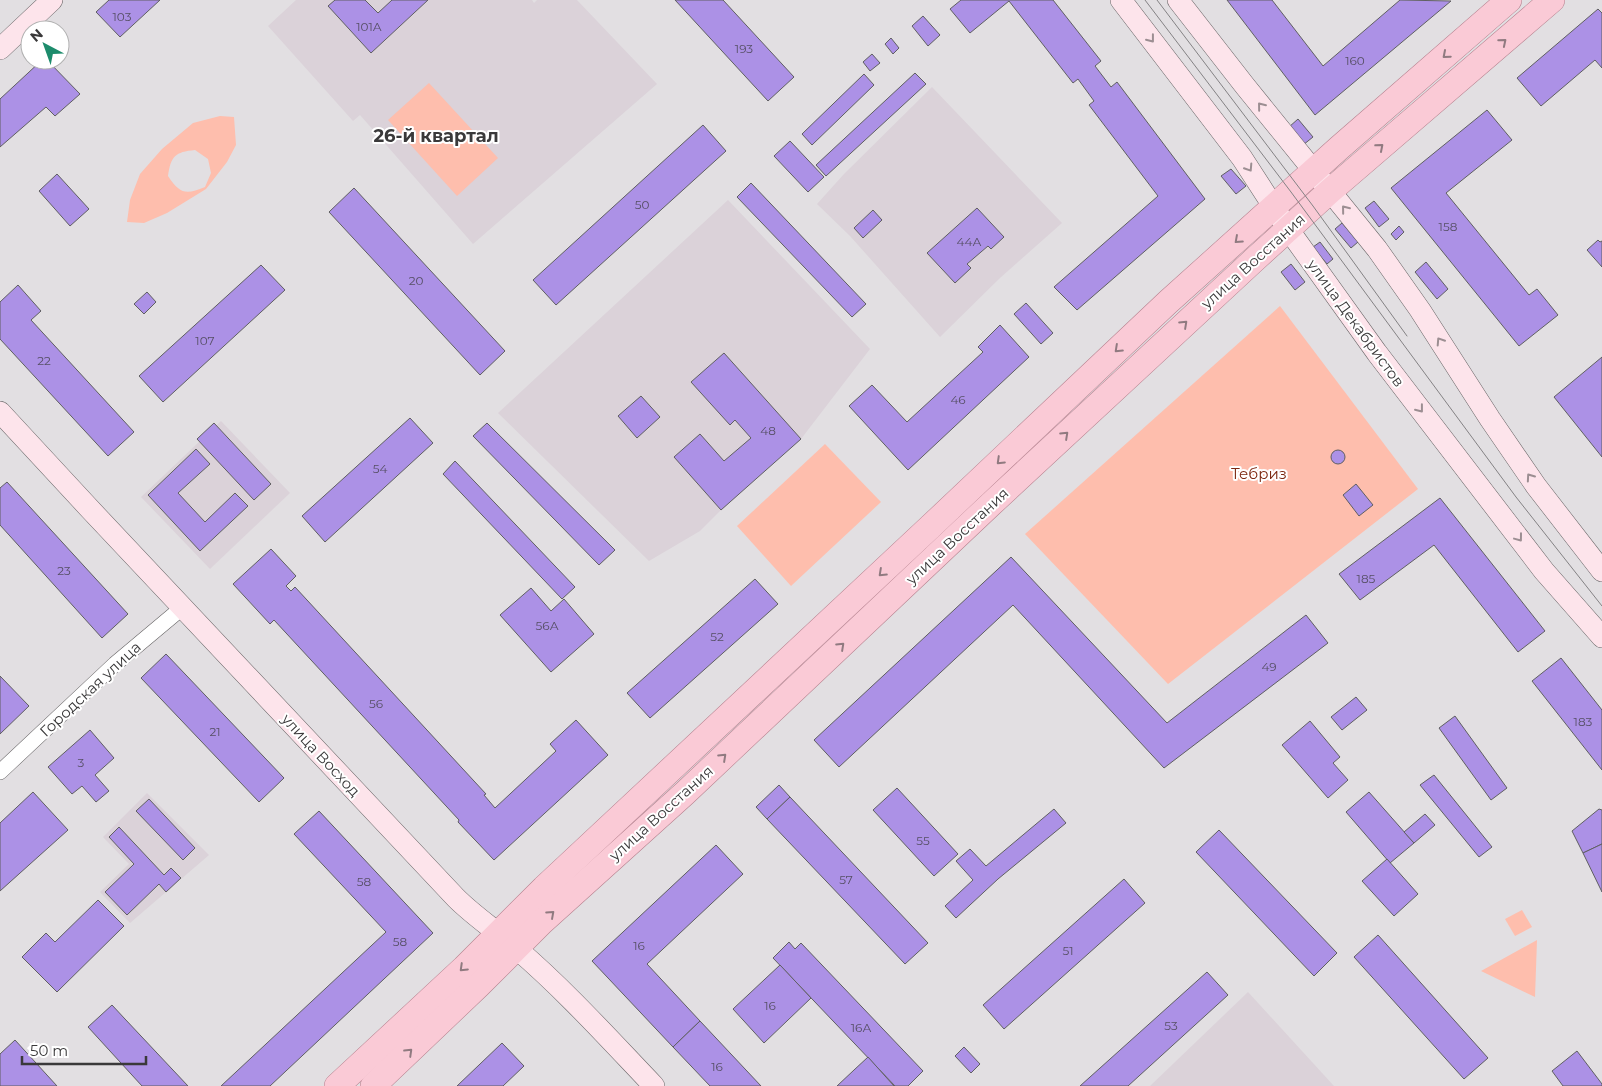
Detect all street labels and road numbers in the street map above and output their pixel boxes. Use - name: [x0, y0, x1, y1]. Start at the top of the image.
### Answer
- street label: улица Восстания: [1196, 209, 1309, 313]
- street label: улица Декабристов: [1303, 255, 1409, 391]
- street label: улица Восстания: [901, 484, 1012, 589]
- street label: Городская улица: [35, 637, 145, 741]
- street label: улица Восход: [277, 709, 364, 801]
- street label: улица Восстания: [604, 761, 717, 865]

